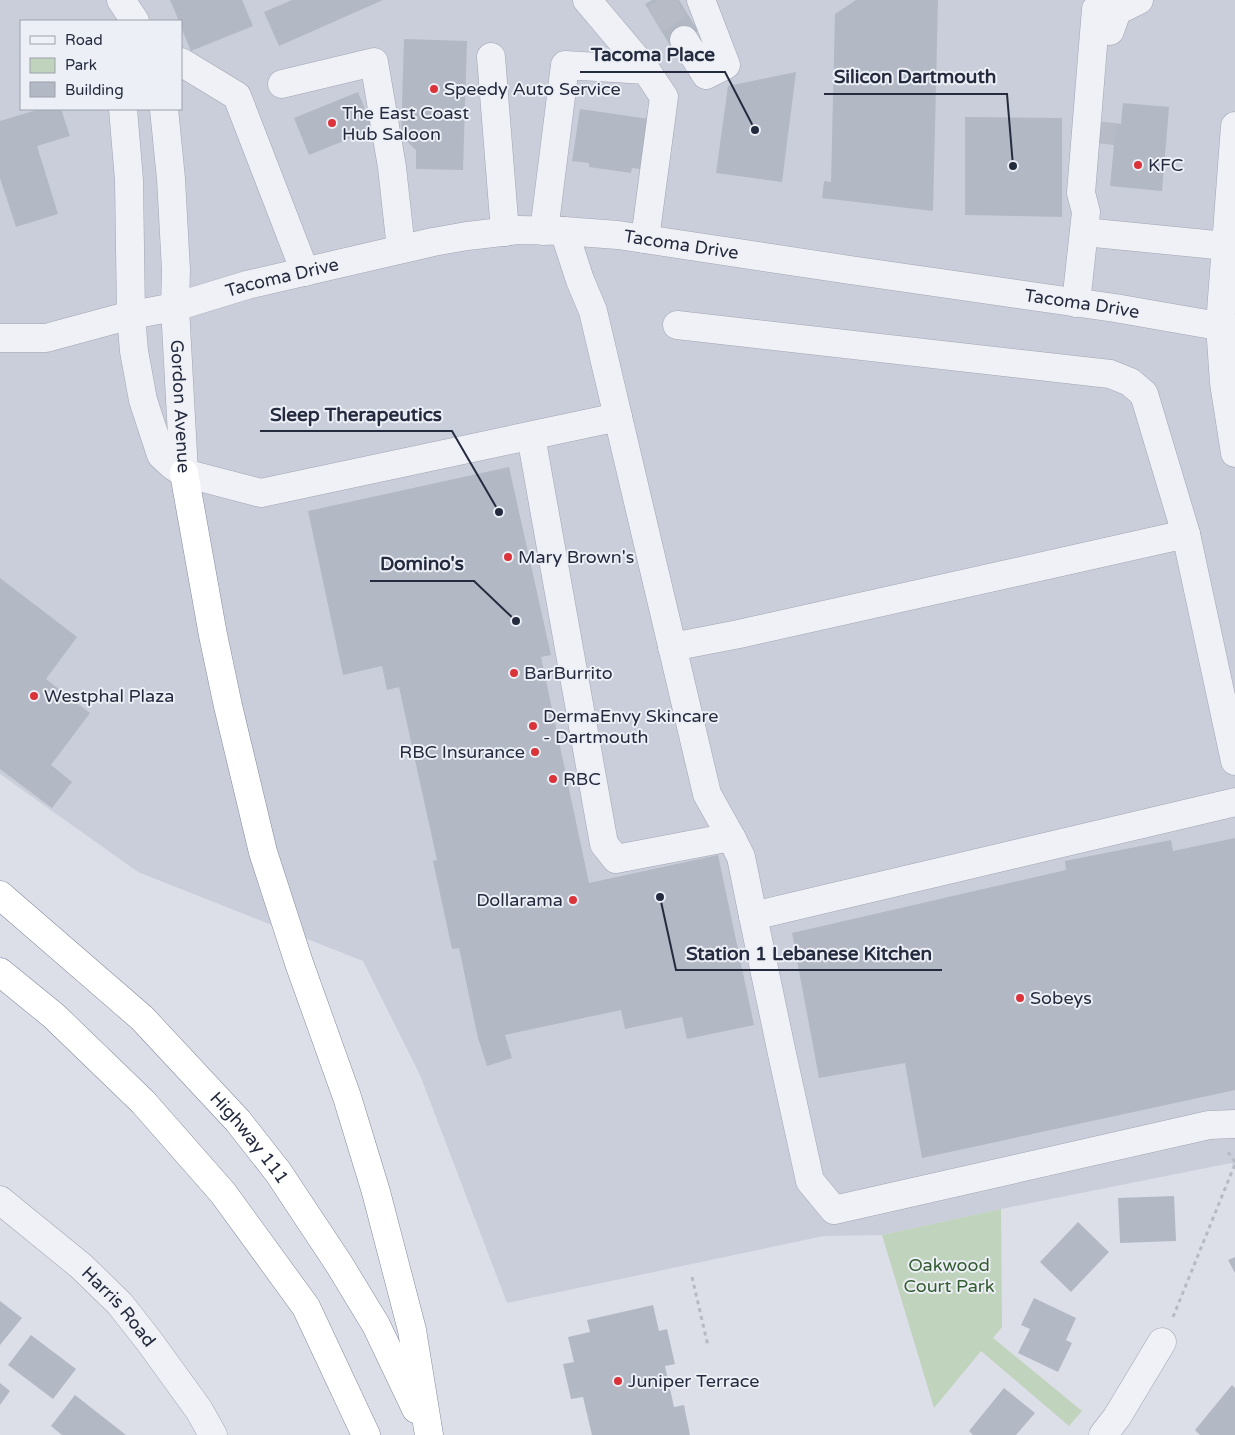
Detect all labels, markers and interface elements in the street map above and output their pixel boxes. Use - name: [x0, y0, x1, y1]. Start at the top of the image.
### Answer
- legend: [20, 20, 182, 110]
- text: Road: [65, 31, 103, 49]
- callout: Tacoma Place: [580, 38, 725, 72]
- text: Tacoma Place: [590, 44, 715, 66]
- text: Park: [65, 56, 97, 74]
- callout: Silicon Dartmouth: [824, 60, 1007, 94]
- text: Silicon Dartmouth: [834, 66, 996, 88]
- place label: Speedy Auto Service: [444, 78, 621, 100]
- text: Building: [65, 81, 124, 99]
- marker: Speedy Auto Service: [428, 83, 440, 95]
- place label: The East Coast Hub Saloon: [342, 102, 469, 145]
- marker: The East Coast Hub Saloon: [326, 117, 338, 129]
- place label: KFC: [1148, 154, 1183, 176]
- marker: KFC: [1132, 159, 1144, 171]
- street label: Tacoma Drive: [622, 225, 740, 264]
- street label: Tacoma Drive: [223, 253, 341, 302]
- street label: Tacoma Drive: [1023, 284, 1141, 323]
- street label: Gordon Avenue: [166, 339, 195, 474]
- callout: Sleep Therapeutics: [260, 397, 452, 431]
- text: Sleep Therapeutics: [270, 404, 442, 427]
- place label: Mary Brown's: [518, 546, 634, 568]
- callout: Domino's: [370, 547, 474, 581]
- marker: Mary Brown's: [502, 551, 514, 563]
- text: Domino's: [380, 553, 464, 575]
- place label: BarBurrito: [524, 662, 613, 684]
- marker: BarBurrito: [508, 667, 520, 679]
- place label: Westphal Plaza: [44, 685, 174, 707]
- marker: Westphal Plaza: [28, 690, 40, 702]
- place label: DermaEnvy Skincare - Dartmouth: [543, 705, 718, 748]
- marker: DermaEnvy Skincare - Dartmouth: [527, 720, 539, 732]
- place label: RBC Insurance: [399, 741, 525, 763]
- marker: RBC Insurance: [529, 746, 541, 758]
- place label: RBC: [563, 768, 601, 790]
- marker: RBC: [547, 773, 559, 785]
- place label: Dollarama: [476, 889, 563, 911]
- marker: Dollarama: [567, 894, 579, 906]
- callout: Station 1 Lebanese Kitchen: [676, 936, 942, 970]
- text: Station 1 Lebanese Kitchen: [686, 943, 932, 965]
- place label: Sobeys: [1030, 987, 1092, 1009]
- marker: Sobeys: [1014, 992, 1026, 1004]
- street label: Highway 111: [205, 1087, 294, 1188]
- park label: Oakwood Court Park: [903, 1254, 995, 1297]
- street label: Harris Road: [77, 1262, 160, 1351]
- place label: Juniper Terrace: [628, 1370, 760, 1392]
- marker: Juniper Terrace: [612, 1375, 624, 1387]

